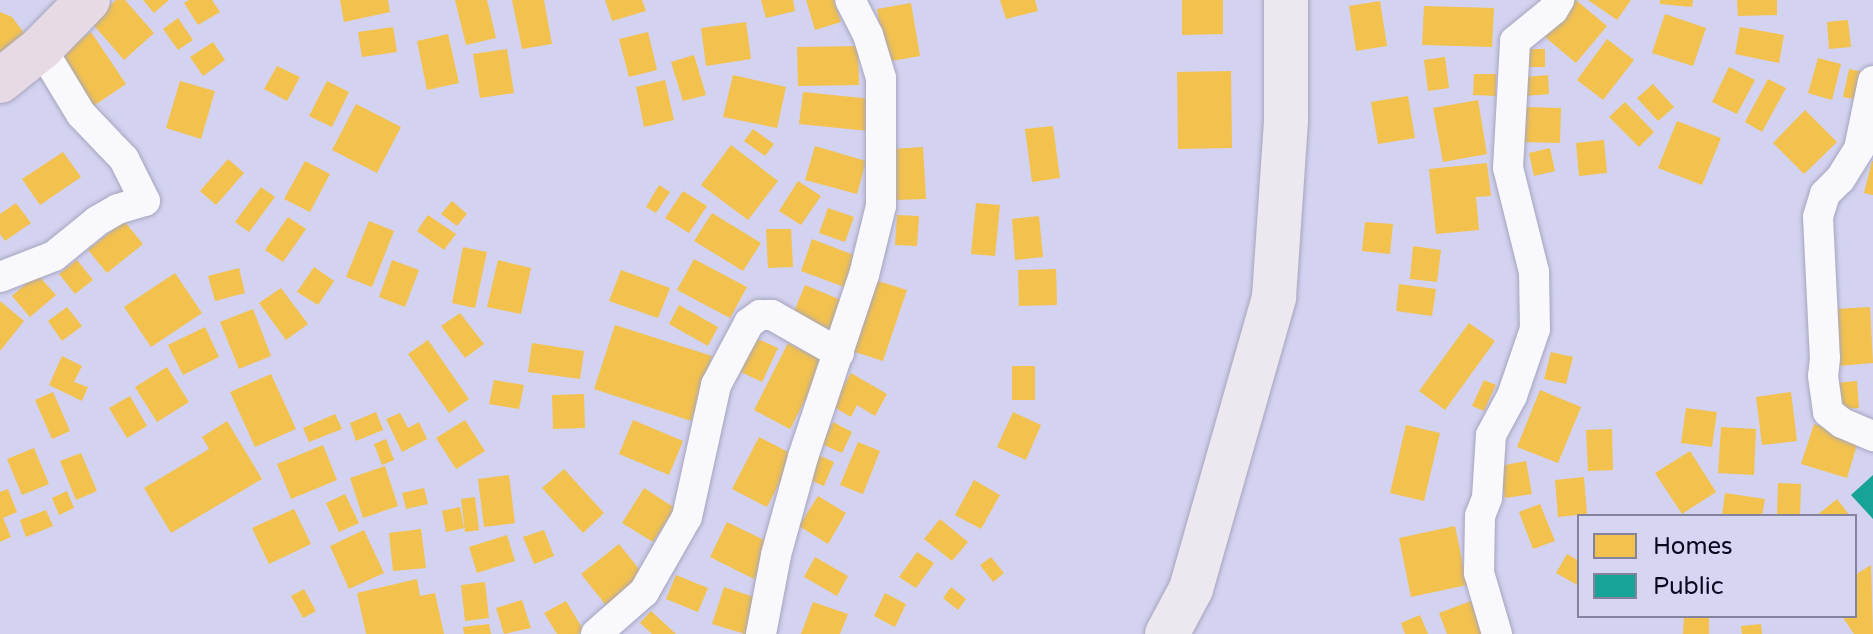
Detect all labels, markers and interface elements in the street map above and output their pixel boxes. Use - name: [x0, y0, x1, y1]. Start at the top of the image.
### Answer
- legend: [1577, 514, 1857, 618]
- text: Homes: [1653, 532, 1733, 561]
- text: Public: [1653, 572, 1723, 601]

